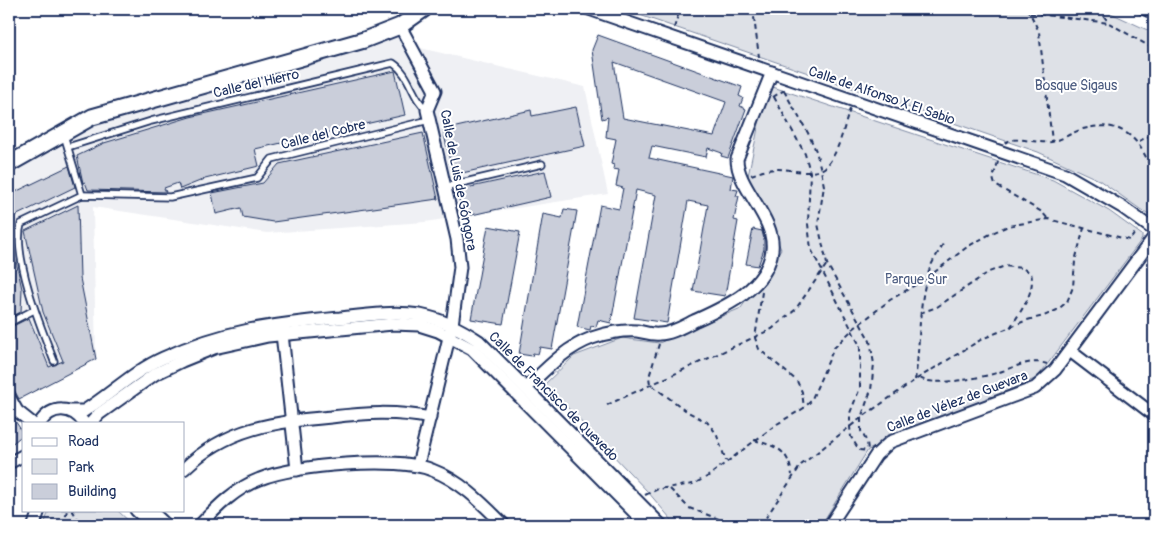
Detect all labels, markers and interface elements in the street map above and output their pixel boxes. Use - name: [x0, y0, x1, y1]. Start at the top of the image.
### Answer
- street label: Calle de Alfonso X El Sabio: [806, 62, 958, 129]
- street label: Calle del Hierro: [212, 65, 301, 102]
- park label: Bosque Sigaus: [1035, 77, 1118, 94]
- street label: Calle de Luis de Góngora: [436, 108, 481, 252]
- street label: Calle del Cobre: [279, 116, 367, 153]
- park label: Parque Sur: [885, 271, 947, 288]
- street label: Calle de Francisco de Quevedo: [485, 328, 622, 465]
- street label: Calle de Vélez de Guevara: [884, 367, 1030, 436]
- legend: [22, 422, 185, 512]
- text: Road: [68, 432, 99, 451]
- text: Park: [68, 458, 95, 477]
- text: Building: [68, 482, 116, 501]

